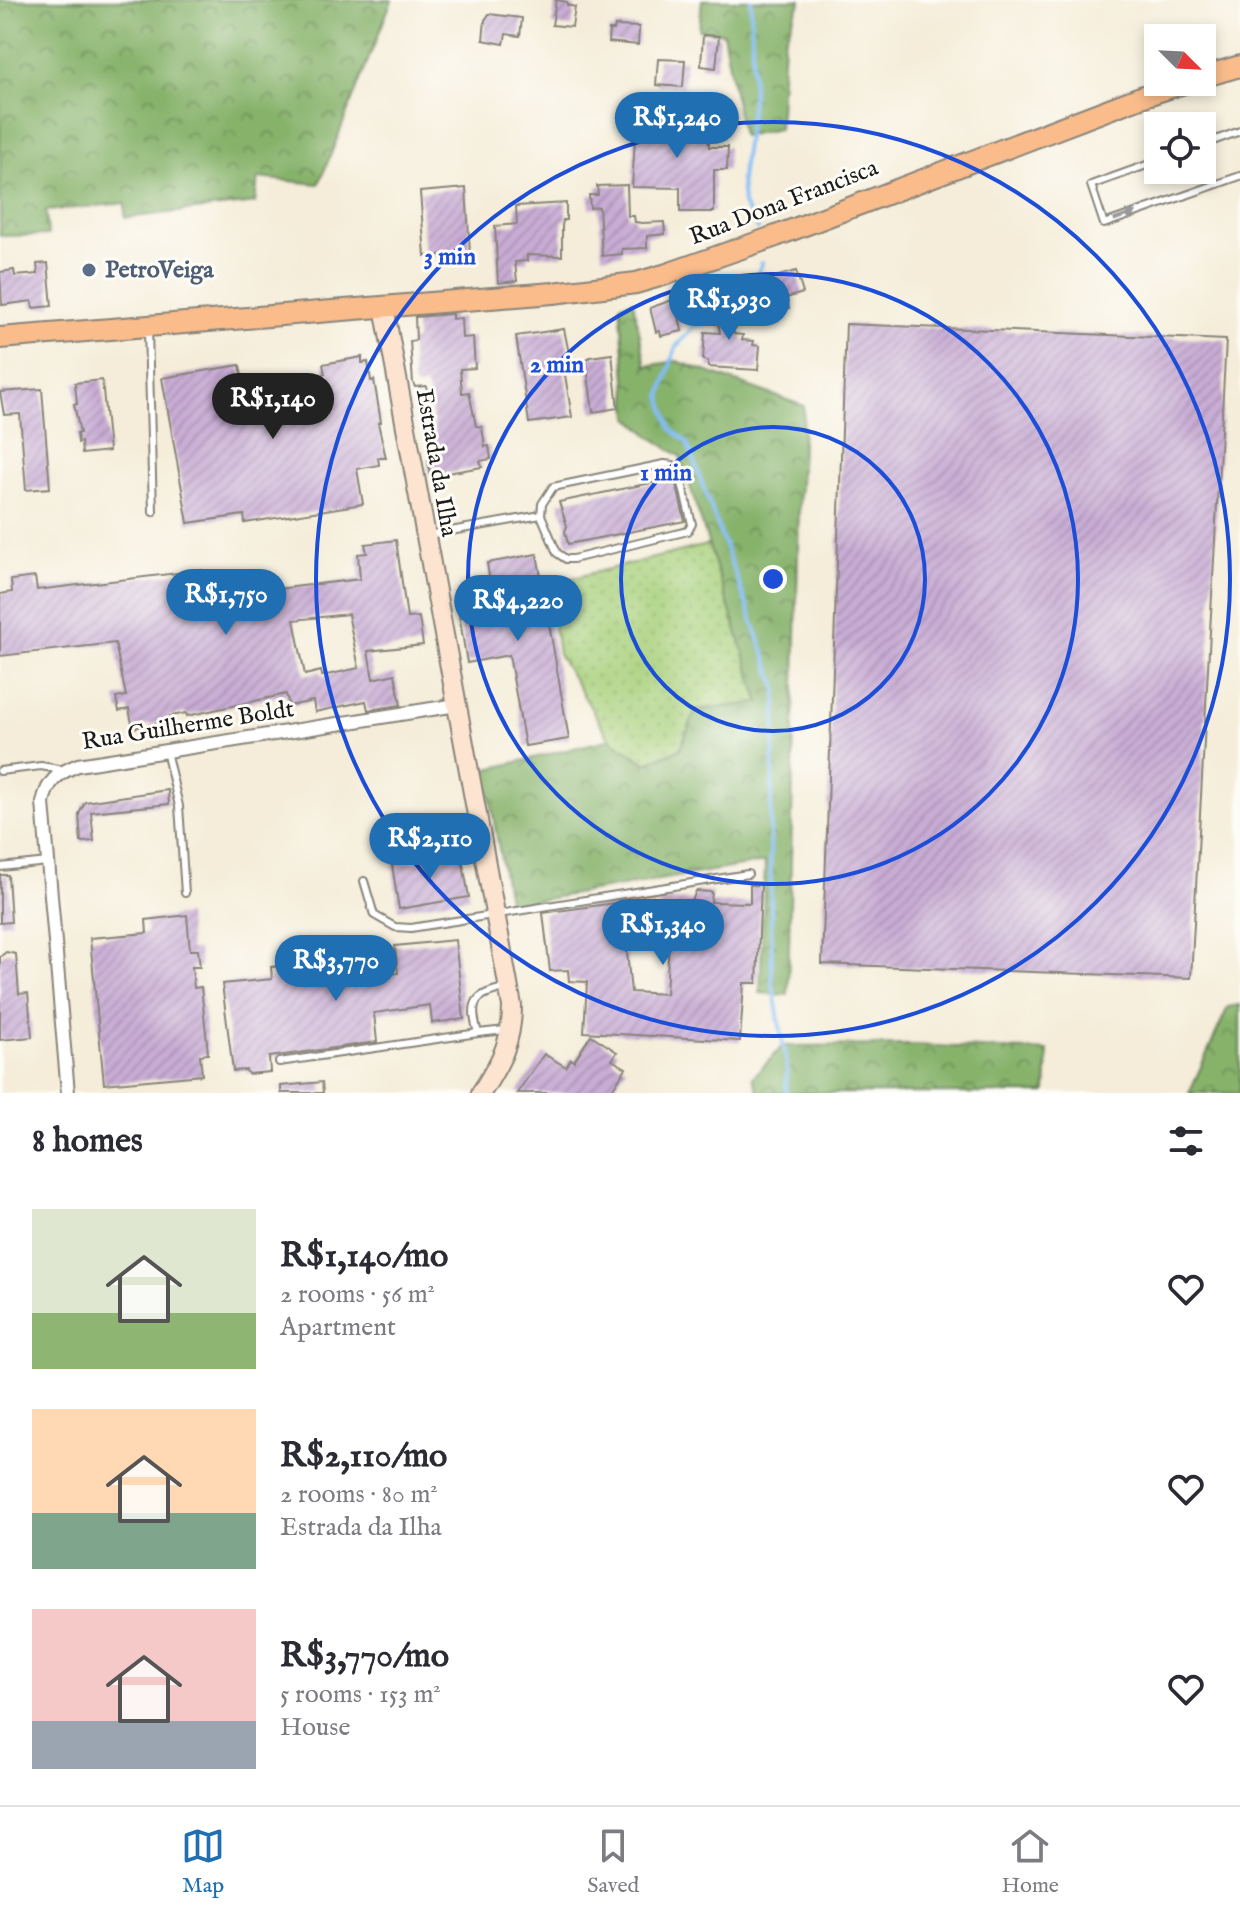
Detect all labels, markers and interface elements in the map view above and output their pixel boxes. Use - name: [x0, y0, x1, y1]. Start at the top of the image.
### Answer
- north arrow: [1144, 24, 1216, 96]
- map controls: [1144, 24, 1216, 184]
- pin: R$1,240: [603, 92, 751, 160]
- text: R$1,240: [633, 101, 721, 134]
- button: locate: [1144, 112, 1216, 184]
- street label: Rua Dona Francisca: [685, 153, 883, 253]
- one-way arrow: [1113, 210, 1137, 222]
- text: 3 min: [424, 242, 476, 273]
- place label: PetroVeiga: [105, 255, 214, 286]
- marker: PetroVeiga: [80, 261, 98, 279]
- pin: R$1,930: [655, 274, 803, 342]
- text: R$1,930: [687, 283, 771, 316]
- text: 2 min: [530, 350, 584, 381]
- pin: R$1,140: [199, 373, 347, 441]
- text: R$1,140: [230, 382, 316, 415]
- street label: Estrada da Ilha: [408, 387, 464, 540]
- text: 1 min: [640, 458, 692, 489]
- centre of rings: [759, 565, 787, 593]
- pin: R$1,750: [152, 569, 300, 637]
- pin: R$4,220: [444, 575, 592, 643]
- text: R$1,750: [184, 578, 268, 611]
- text: R$4,220: [472, 584, 564, 617]
- street label: Rua Guilherme Boldt: [80, 694, 296, 758]
- pin: R$2,110: [356, 813, 504, 881]
- text: R$2,110: [387, 822, 473, 855]
- pin: R$1,340: [589, 899, 737, 967]
- text: R$1,340: [620, 908, 706, 941]
- pin: R$3,770: [262, 935, 410, 1003]
- text: R$3,770: [293, 944, 379, 977]
- icon: filters: [1164, 1119, 1208, 1163]
- text: 8 homes: [32, 1120, 143, 1163]
- text: R$1,140/mo: [280, 1235, 448, 1278]
- icon: home: [96, 1241, 192, 1337]
- icon: heart: [1164, 1267, 1208, 1311]
- text: 2 rooms · 56 m²: [280, 1278, 435, 1311]
- text: Apartment: [280, 1311, 396, 1344]
- text: R$2,110/mo: [280, 1435, 447, 1478]
- icon: home: [96, 1441, 192, 1537]
- icon: heart: [1164, 1467, 1208, 1511]
- text: 2 rooms · 80 m²: [280, 1478, 438, 1511]
- text: Estrada da Ilha: [280, 1511, 442, 1544]
- text: R$3,770/mo: [280, 1635, 449, 1678]
- icon: home: [96, 1641, 192, 1737]
- icon: heart: [1164, 1667, 1208, 1711]
- text: 5 rooms · 153 m²: [280, 1678, 441, 1711]
- text: House: [280, 1711, 350, 1744]
- tab: Map: [181, 1824, 225, 1900]
- tab: Saved: [587, 1824, 639, 1900]
- tab: Home: [1001, 1824, 1059, 1900]

